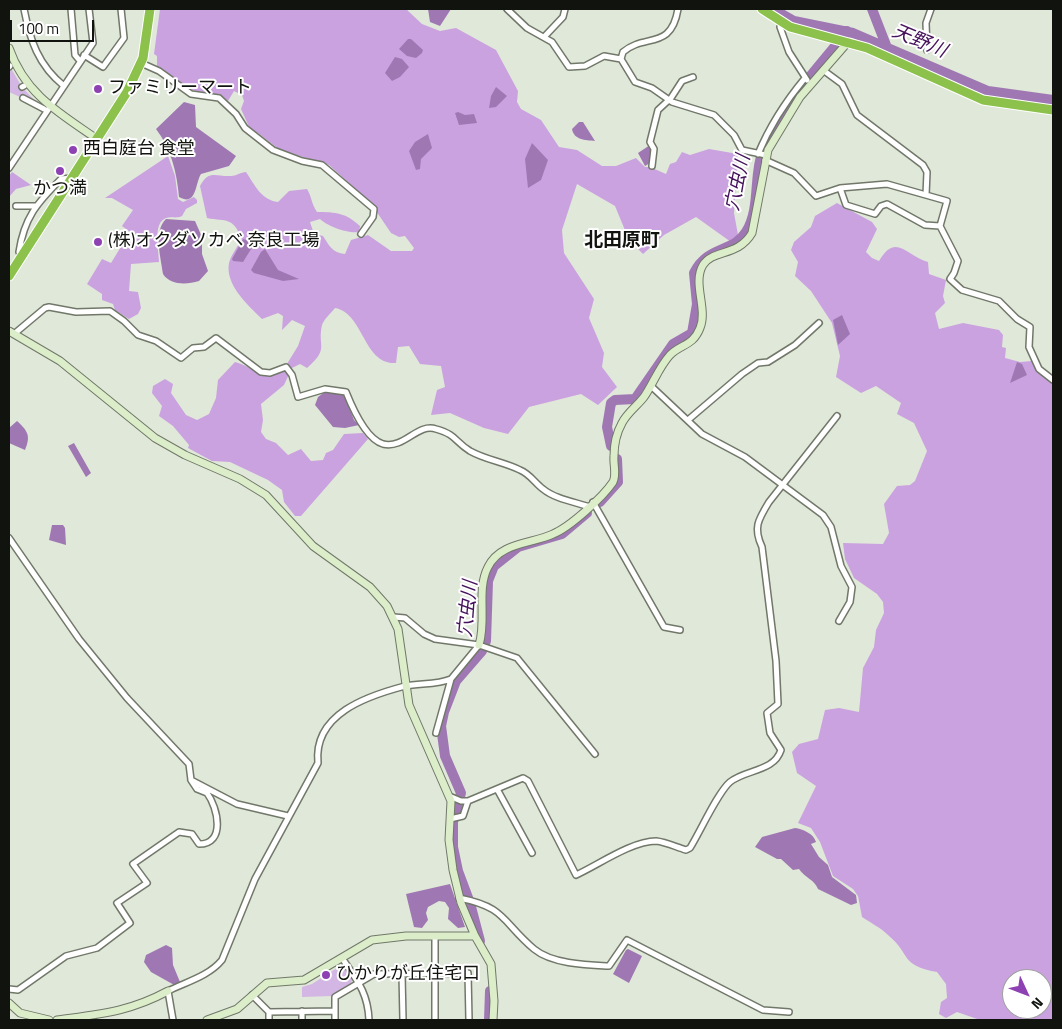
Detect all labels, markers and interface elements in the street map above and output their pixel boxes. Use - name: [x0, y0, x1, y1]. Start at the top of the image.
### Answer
- scale bar: [12, 10, 96, 42]
- text: 100 m: [18, 17, 59, 40]
- water label: 天野川: [888, 20, 950, 64]
- place label: ファミリーマート: [108, 78, 252, 100]
- marker: ファミリーマート: [92, 83, 104, 95]
- place label: 西白庭台 食堂: [83, 139, 195, 161]
- marker: 西白庭台 食堂: [67, 144, 79, 156]
- water label: 穴虫川: [722, 153, 756, 213]
- marker: かつ満: [54, 165, 66, 177]
- place label: かつ満: [33, 179, 87, 201]
- district label: 北田原町: [584, 230, 660, 252]
- place label: (株)オクダソカベ 奈良工場: [108, 231, 319, 253]
- marker: (株)オクダソカベ 奈良工場: [92, 236, 104, 248]
- water label: 穴虫川: [455, 579, 483, 639]
- place label: ひかりが丘住宅口: [336, 964, 480, 986]
- marker: ひかりが丘住宅口: [320, 969, 332, 981]
- north arrow: [1002, 969, 1052, 1019]
- text: N: [1027, 993, 1049, 1015]

